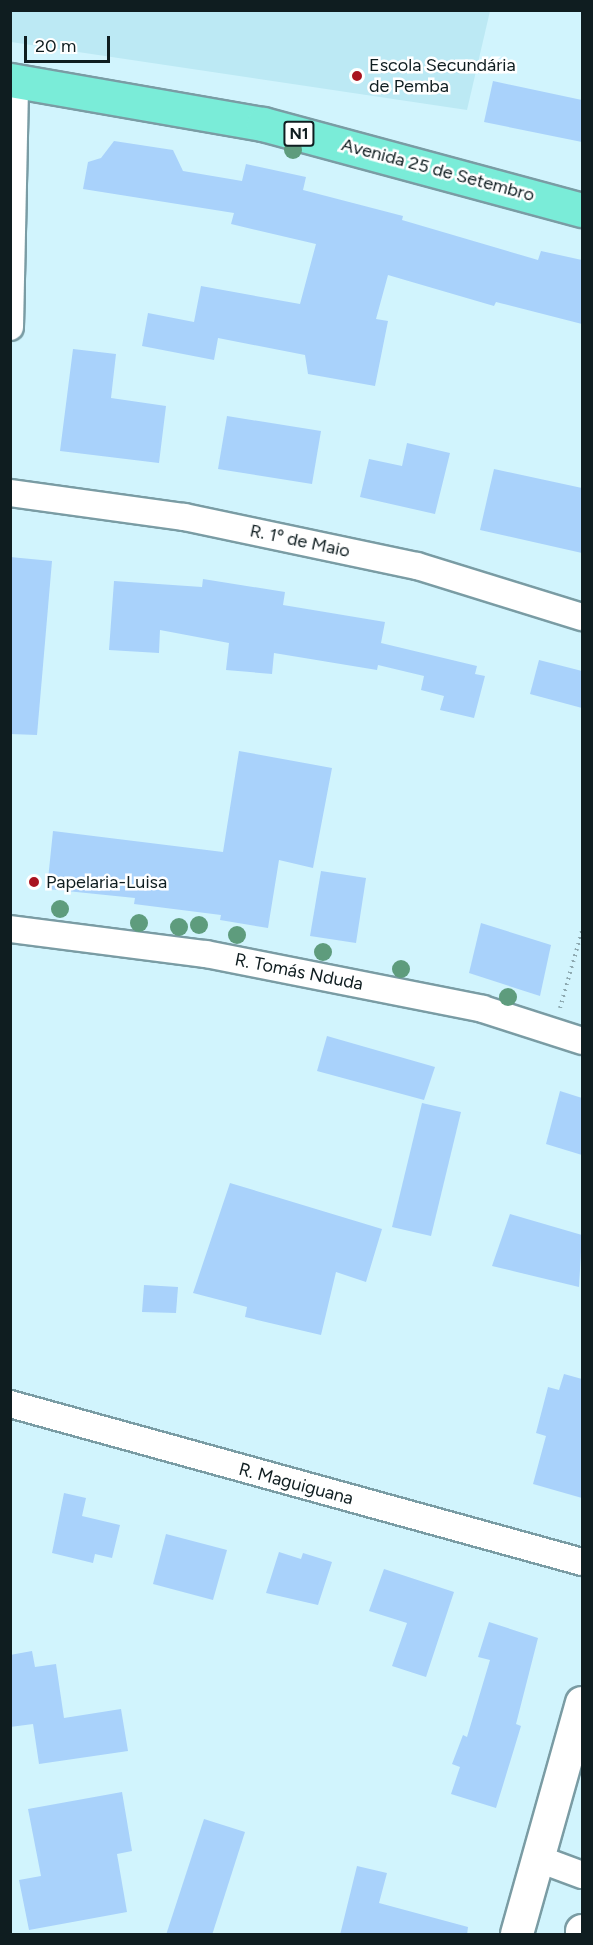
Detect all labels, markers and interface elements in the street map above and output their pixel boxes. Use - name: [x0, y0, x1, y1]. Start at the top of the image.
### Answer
- scale bar: [27, 24, 112, 62]
- text: 20 m: [35, 35, 76, 57]
- place label: Escola Secundária de Pemba: [369, 55, 516, 98]
- marker: Escola Secundária de Pemba: [350, 69, 364, 83]
- road number: N1: [282, 121, 316, 147]
- street label: Avenida 25 de Setembro: [339, 134, 537, 206]
- street label: R. 1º de Maio: [248, 520, 352, 562]
- place label: Papelaria-Luisa: [46, 871, 167, 893]
- marker: Papelaria-Luisa: [27, 875, 41, 889]
- street label: R. Tomás Nduda: [233, 949, 365, 995]
- street label: R. Maguiguana: [236, 1458, 356, 1510]

